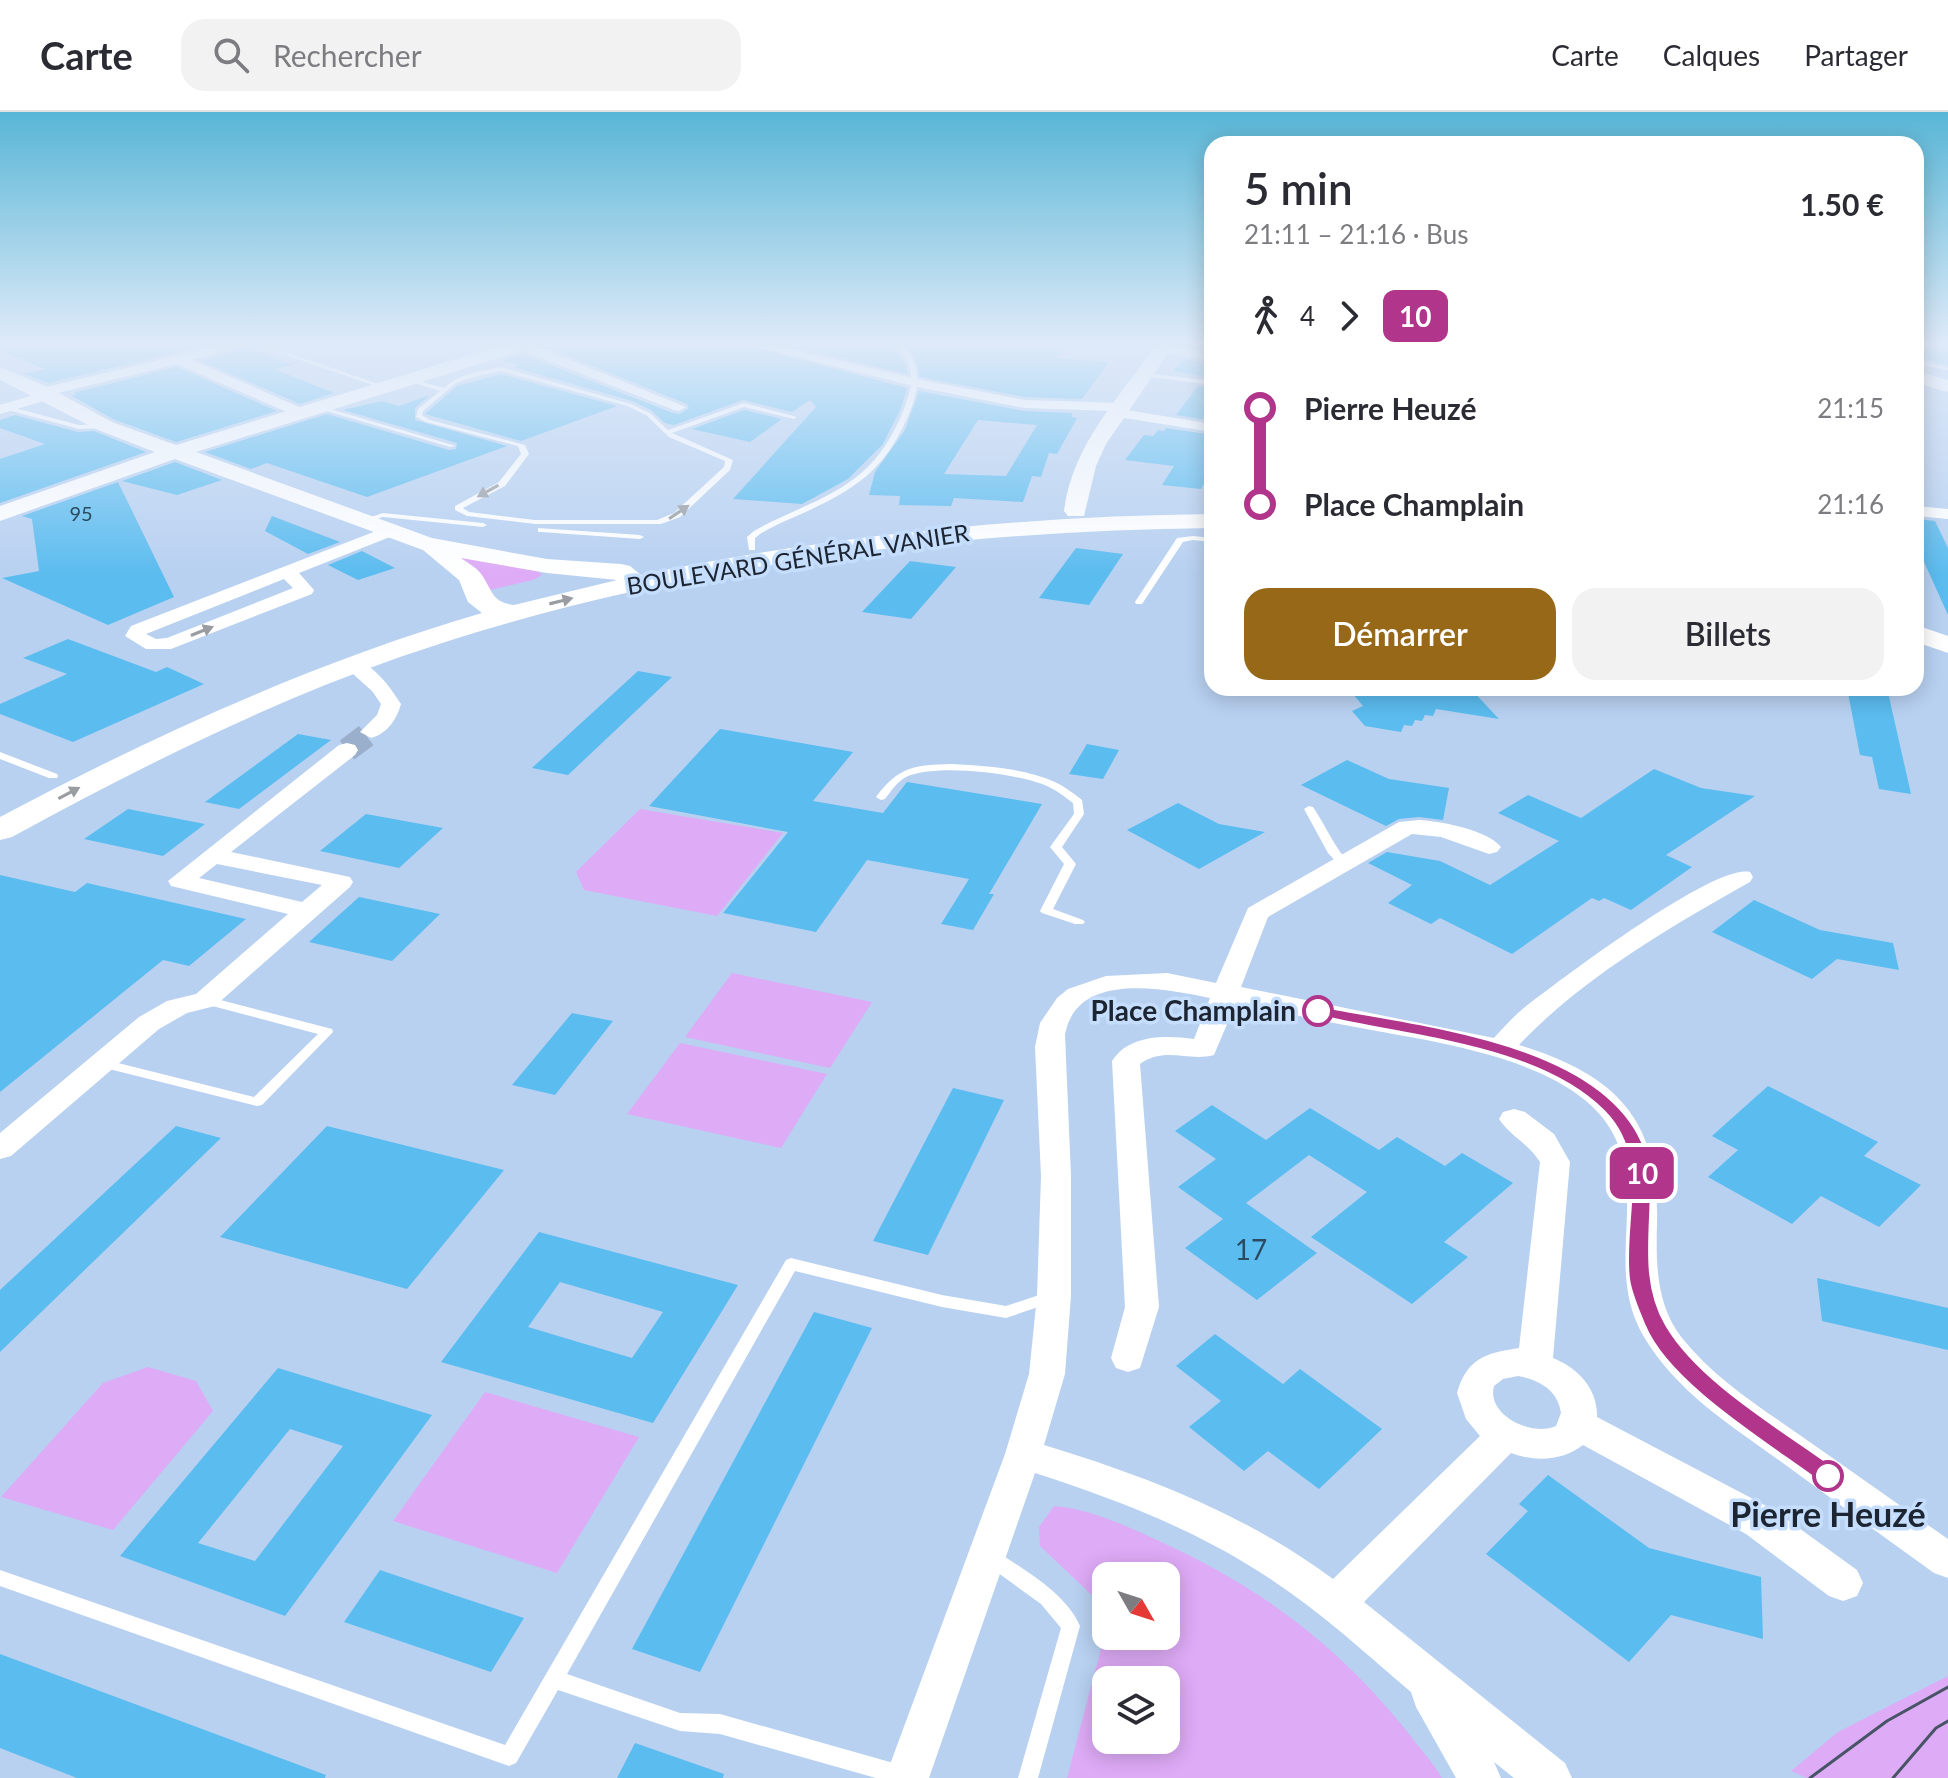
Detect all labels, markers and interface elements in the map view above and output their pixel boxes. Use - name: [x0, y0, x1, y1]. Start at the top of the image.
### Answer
- search box: [181, 19, 741, 91]
- text: Carte: [40, 32, 133, 78]
- icon: search: [209, 33, 253, 77]
- text: Rechercher: [273, 37, 422, 73]
- text: Carte: [1551, 38, 1619, 72]
- text: Calques: [1663, 38, 1760, 72]
- text: Partager: [1804, 38, 1908, 72]
- text: 5 min: [1244, 162, 1353, 214]
- text: 1.50 €: [1800, 186, 1884, 222]
- text: 21:11 – 21:16 · Bus: [1244, 218, 1468, 250]
- icon: walk: [1244, 294, 1288, 338]
- icon: forward: [1327, 294, 1371, 338]
- text: 10: [1399, 299, 1432, 333]
- text: 4: [1300, 300, 1315, 332]
- text: Pierre Heuzé: [1304, 390, 1477, 426]
- text: 21:15: [1817, 392, 1884, 424]
- one-way arrow: [477, 484, 499, 498]
- text: Place Champlain: [1304, 486, 1524, 522]
- text: 21:16: [1817, 488, 1884, 520]
- house number: 95: [69, 501, 93, 525]
- one-way arrow: [668, 505, 689, 520]
- street label: BOULEVARD GÉNÉRAL VANIER: [625, 517, 971, 600]
- button: Démarrer: [1244, 588, 1556, 680]
- button: Billets: [1572, 588, 1884, 680]
- one-way arrow: [549, 595, 574, 607]
- one-way arrow: [190, 624, 214, 637]
- one-way arrow: [57, 786, 80, 799]
- place label: Place Champlain: [1091, 993, 1296, 1027]
- marker: Place Champlain: [1303, 996, 1333, 1026]
- line badge: 10: [1606, 1147, 1678, 1199]
- text: 10: [1626, 1156, 1658, 1190]
- house number: 17: [1235, 1232, 1267, 1266]
- marker: Pierre Heuzé: [1813, 1461, 1843, 1491]
- place label: Pierre Heuzé: [1730, 1493, 1926, 1534]
- north arrow: [1092, 1562, 1180, 1650]
- map controls: [1092, 1562, 1180, 1754]
- button: layers: [1092, 1666, 1180, 1754]

